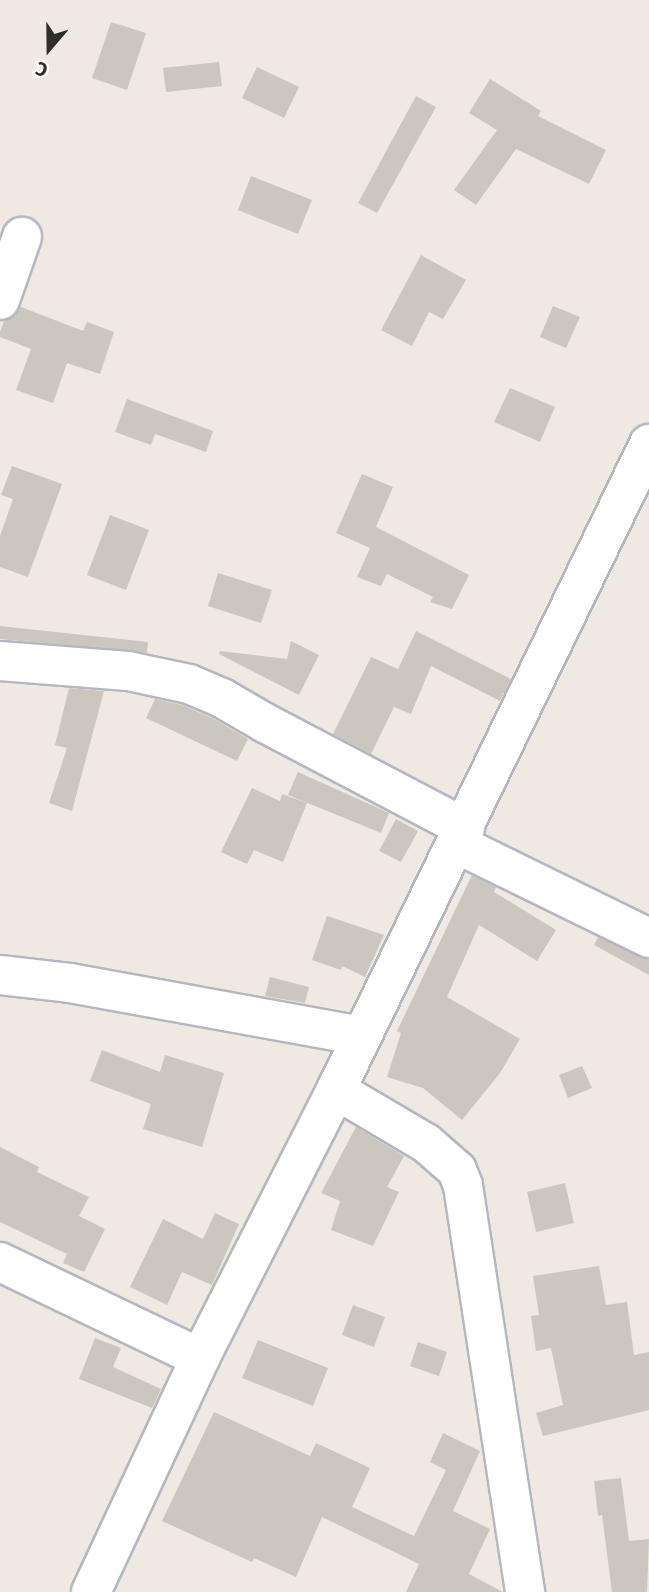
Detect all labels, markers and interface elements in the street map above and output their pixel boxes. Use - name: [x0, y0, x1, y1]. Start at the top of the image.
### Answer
- north arrow: [14, 14, 84, 84]
- text: С: [33, 57, 51, 82]

